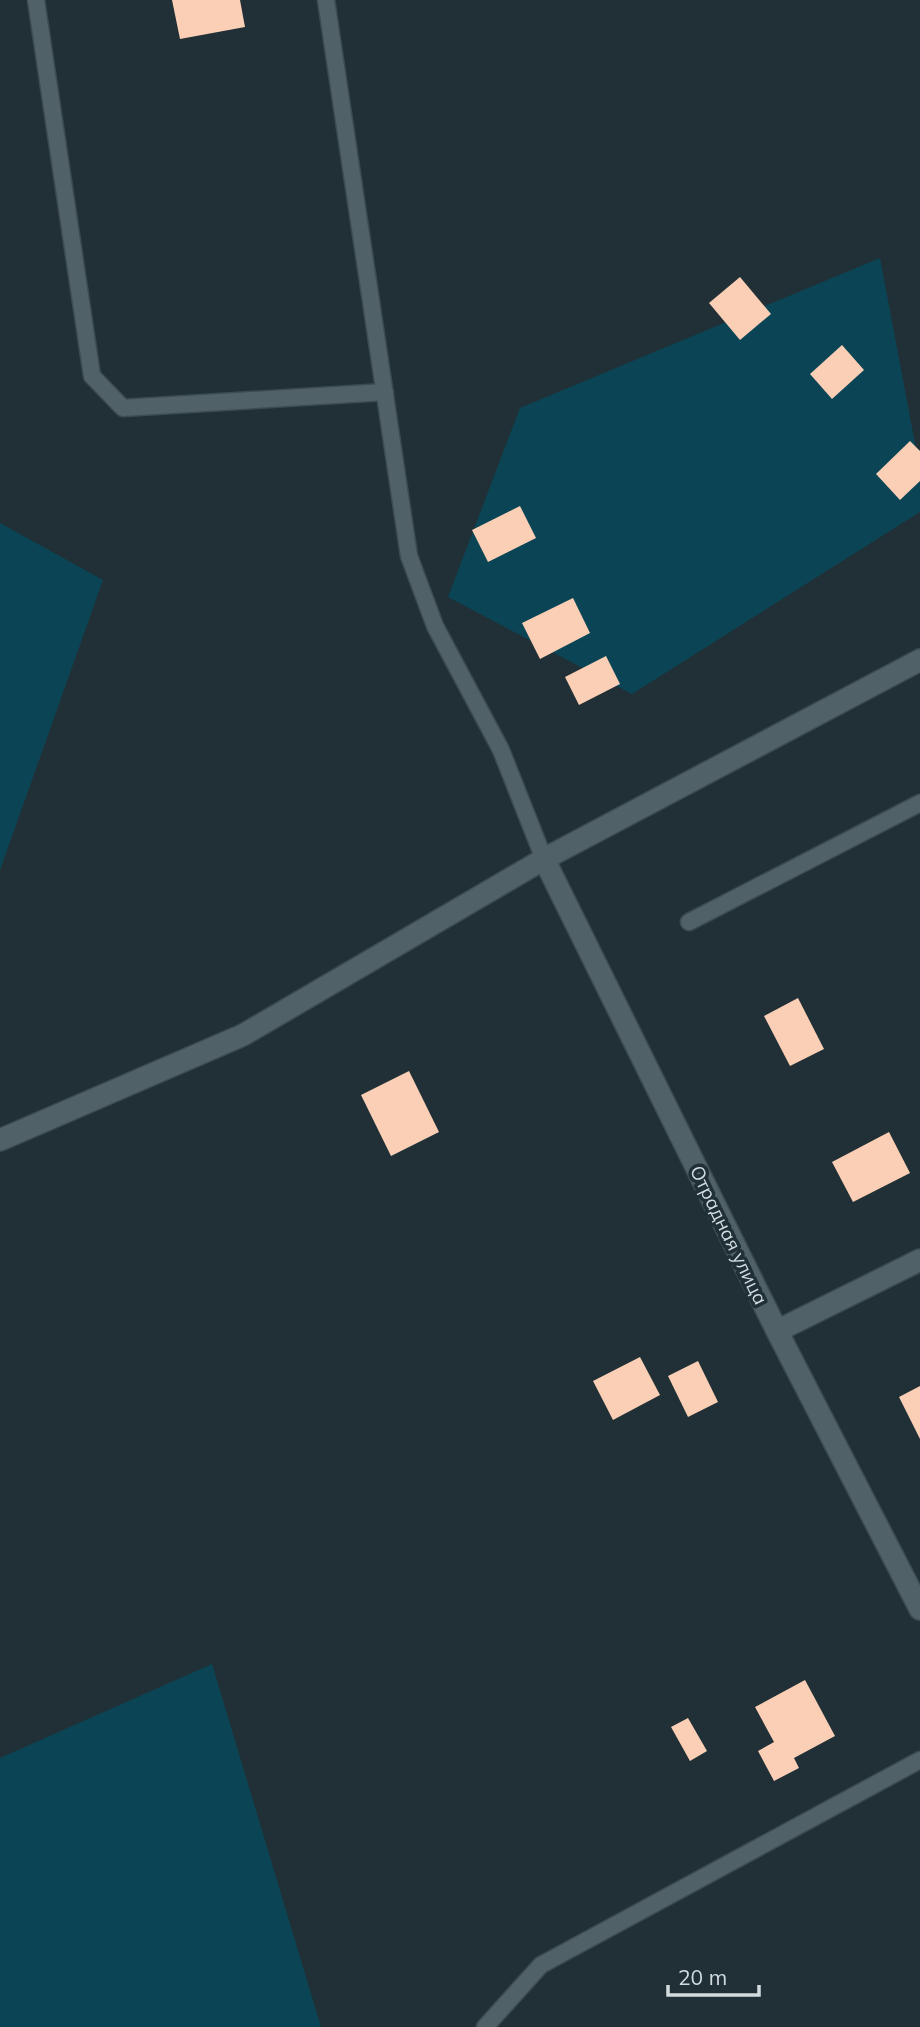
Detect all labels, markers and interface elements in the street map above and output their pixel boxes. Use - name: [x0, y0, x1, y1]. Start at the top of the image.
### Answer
- street label: Отрадная улица: [685, 1162, 773, 1308]
- scale bar: [668, 1954, 759, 1998]
- text: 20 m: [678, 1964, 727, 1990]

